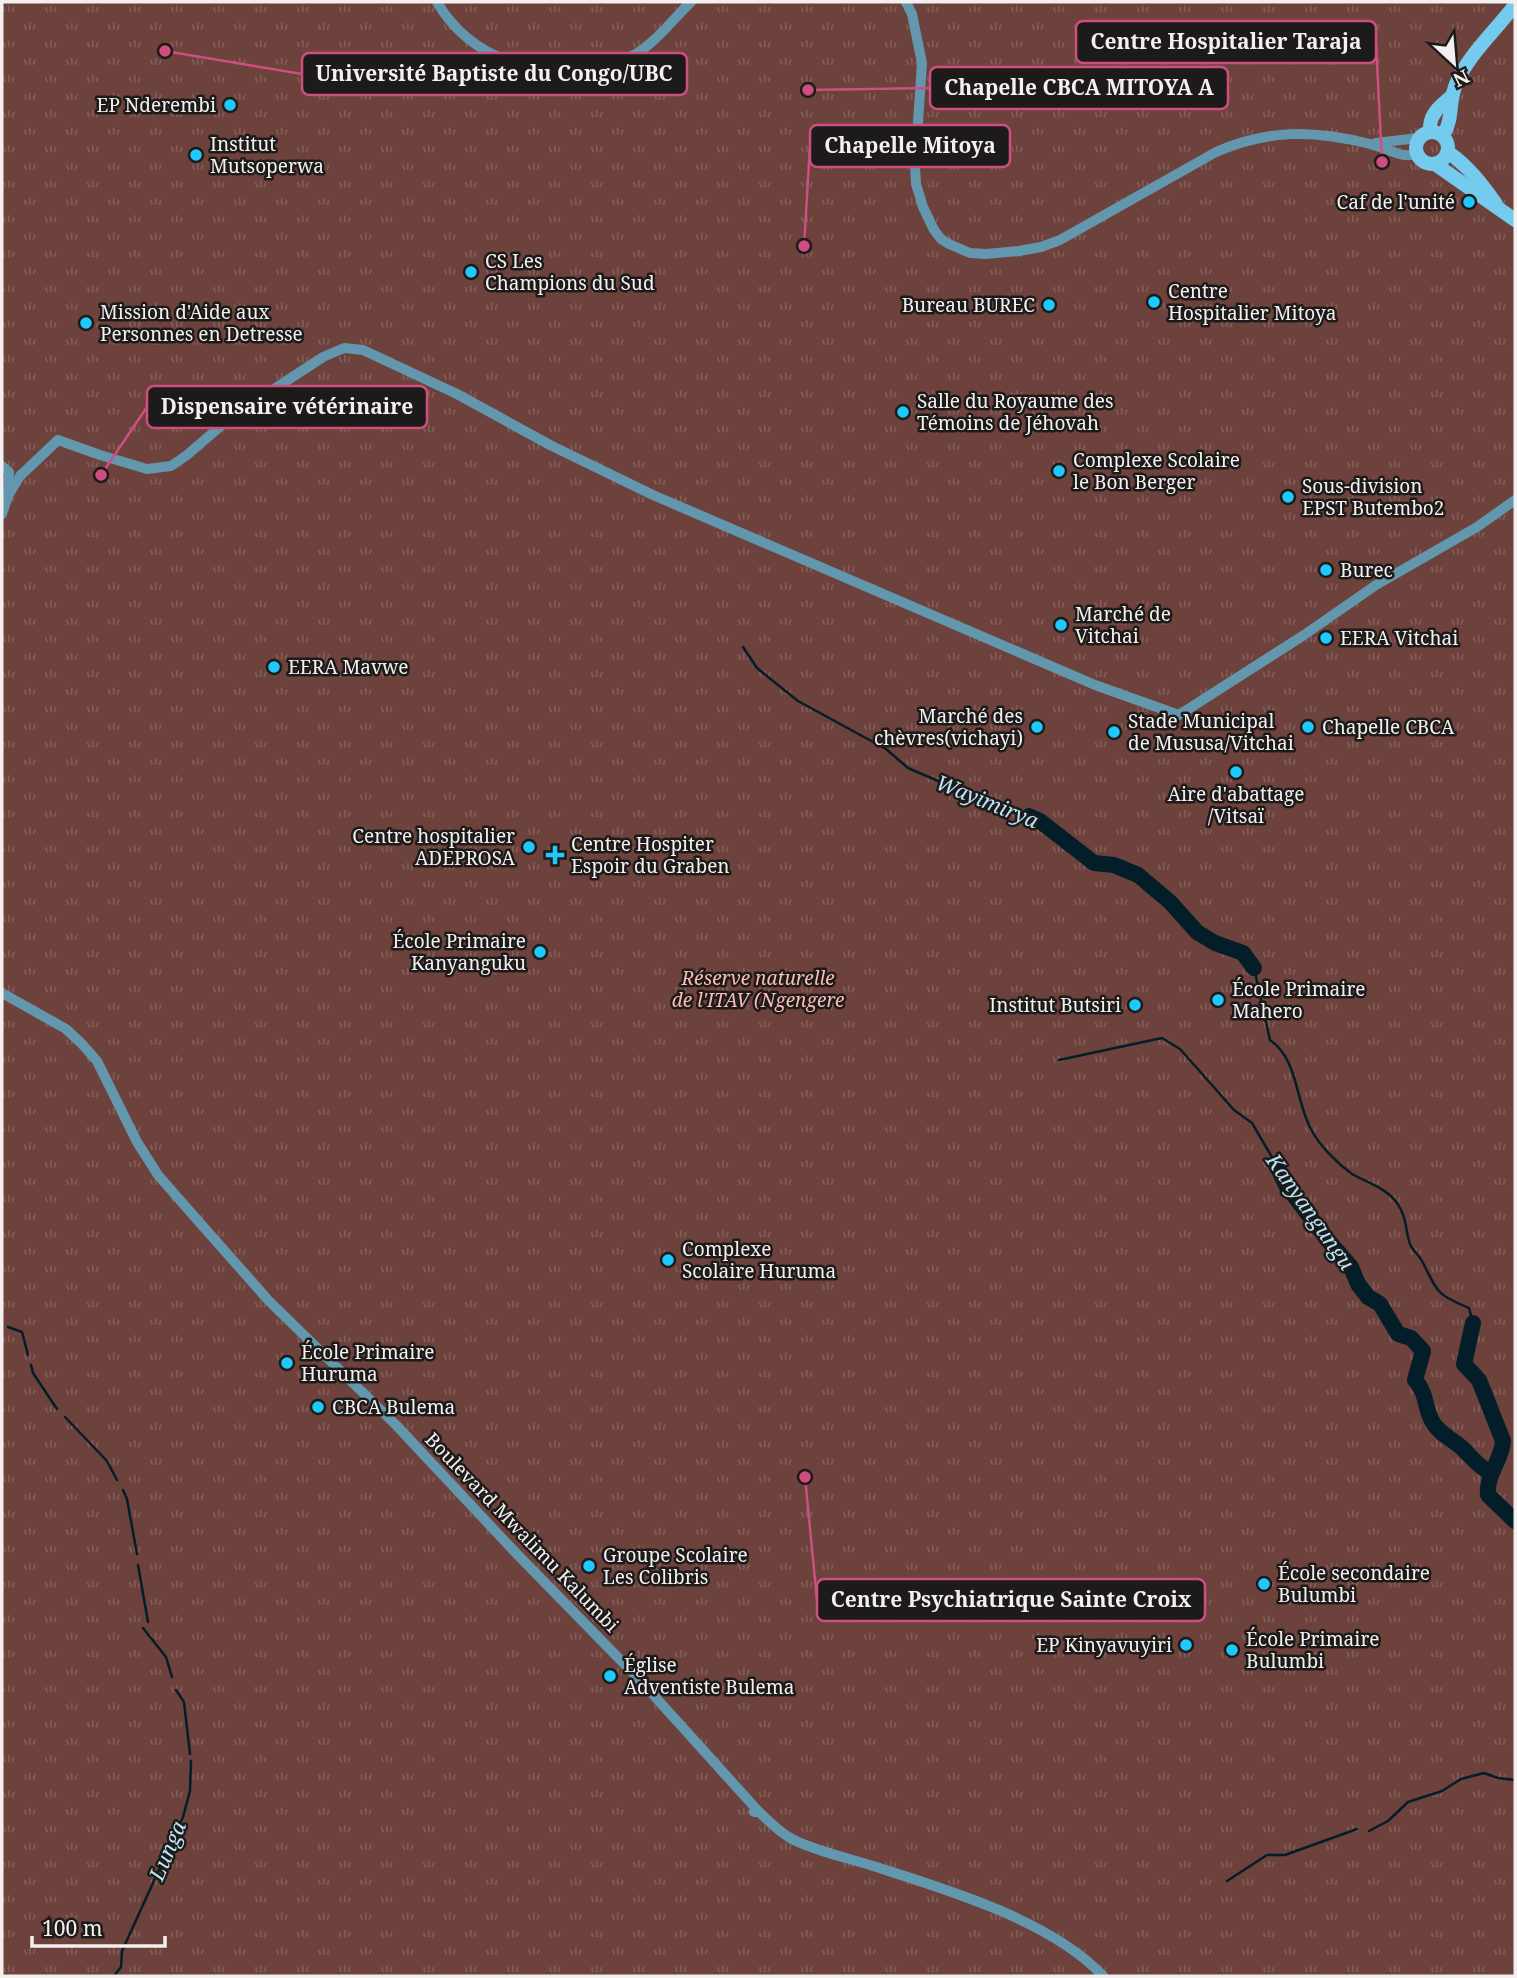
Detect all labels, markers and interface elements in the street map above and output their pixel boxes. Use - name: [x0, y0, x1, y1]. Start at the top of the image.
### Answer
- callout: Centre Hospitalier Taraja: [1076, 21, 1376, 63]
- text: Centre Hospitalier Taraja: [1090, 27, 1362, 55]
- north arrow: [1419, 28, 1489, 98]
- callout: Université Baptiste du Congo/UBC: [302, 53, 687, 95]
- text: Université Baptiste du Congo/UBC: [315, 59, 673, 87]
- text: N: [1449, 63, 1474, 93]
- callout: Chapelle CBCA MITOYA A: [930, 67, 1228, 109]
- text: Chapelle CBCA MITOYA A: [944, 73, 1214, 101]
- place label: EP Nderembi: [97, 92, 216, 118]
- marker: EP Nderembi: [222, 97, 238, 113]
- callout: Chapelle Mitoya: [810, 125, 1010, 167]
- place label: Institut Mutsoperwa: [210, 131, 324, 179]
- text: Chapelle Mitoya: [824, 131, 996, 159]
- marker: Institut Mutsoperwa: [188, 147, 204, 163]
- place label: Caf de l'unité: [1337, 189, 1455, 215]
- marker: Caf de l'unité: [1461, 194, 1477, 210]
- place label: CS Les Champions du Sud: [485, 248, 655, 296]
- marker: CS Les Champions du Sud: [463, 264, 479, 280]
- place label: Centre Hospitalier Mitoya: [1168, 278, 1336, 326]
- place label: Bureau BUREC: [902, 292, 1035, 318]
- marker: Centre Hospitalier Mitoya: [1146, 294, 1162, 310]
- marker: Bureau BUREC: [1041, 297, 1057, 313]
- place label: Mission d'Aide aux Personnes en Detresse: [100, 299, 303, 347]
- marker: Mission d'Aide aux Personnes en Detresse: [78, 315, 94, 331]
- callout: Dispensaire vétérinaire: [147, 386, 427, 428]
- place label: Salle du Royaume des Témoins de Jéhovah: [917, 388, 1114, 436]
- text: Dispensaire vétérinaire: [161, 392, 413, 420]
- marker: Salle du Royaume des Témoins de Jéhovah: [895, 404, 911, 420]
- place label: Complexe Scolaire le Bon Berger: [1073, 447, 1240, 495]
- marker: Complexe Scolaire le Bon Berger: [1051, 463, 1067, 479]
- place label: Sous-division EPST Butembo2: [1302, 473, 1444, 521]
- marker: Sous-division EPST Butembo2: [1280, 489, 1296, 505]
- place label: Burec: [1340, 557, 1393, 583]
- marker: Burec: [1318, 562, 1334, 578]
- place label: Marché de Vitchai: [1075, 601, 1171, 649]
- marker: Marché de Vitchai: [1053, 617, 1069, 633]
- place label: EERA Vitchai: [1340, 625, 1458, 651]
- marker: EERA Vitchai: [1318, 630, 1334, 646]
- place label: EERA Mavwe: [288, 654, 409, 680]
- marker: EERA Mavwe: [266, 659, 282, 675]
- place label: Marché des chèvres(vichayi): [874, 703, 1023, 751]
- place label: Stade Municipal de Mususa/Vitchai: [1128, 708, 1294, 756]
- place label: Chapelle CBCA: [1322, 714, 1455, 740]
- marker: Marché des chèvres(vichayi): [1029, 719, 1045, 735]
- marker: Chapelle CBCA: [1300, 719, 1316, 735]
- marker: Stade Municipal de Mususa/Vitchai: [1106, 724, 1122, 740]
- marker: Aire d'abattage /Vitsaï: [1228, 764, 1244, 780]
- water label: Wayimirya: [932, 768, 1044, 835]
- place label: Aire d'abattage /Vitsaï: [1168, 781, 1304, 829]
- place label: Centre hospitalier ADEPROSA: [352, 823, 516, 871]
- place label: Centre Hospiter Espoir du Graben: [571, 831, 730, 879]
- marker: Centre hospitalier ADEPROSA: [521, 839, 537, 855]
- marker: Centre Hospiter Espoir du Graben: [545, 845, 565, 865]
- place label: École Primaire Kanyanguku: [393, 928, 526, 976]
- marker: École Primaire Kanyanguku: [532, 944, 548, 960]
- park label: Réserve naturelle de l'ITAV (Ngengere: [672, 965, 844, 1013]
- place label: École Primaire Mahero: [1232, 976, 1366, 1024]
- place label: Institut Butsiri: [989, 992, 1121, 1018]
- marker: École Primaire Mahero: [1210, 992, 1226, 1008]
- marker: Institut Butsiri: [1127, 997, 1143, 1013]
- water label: Kanyangungu: [1260, 1147, 1362, 1275]
- place label: Complexe Scolaire Huruma: [682, 1236, 836, 1284]
- marker: Complexe Scolaire Huruma: [660, 1252, 676, 1268]
- place label: École Primaire Huruma: [301, 1339, 435, 1387]
- marker: École Primaire Huruma: [279, 1355, 295, 1371]
- place label: CBCA Bulema: [332, 1394, 455, 1420]
- marker: CBCA Bulema: [310, 1399, 326, 1415]
- street label: Boulevard Mwalimu Kalumbi: [419, 1426, 625, 1638]
- place label: Groupe Scolaire Les Colibris: [603, 1542, 748, 1590]
- marker: Groupe Scolaire Les Colibris: [581, 1558, 597, 1574]
- place label: École secondaire Bulumbi: [1278, 1560, 1430, 1608]
- marker: École secondaire Bulumbi: [1256, 1576, 1272, 1592]
- callout: Centre Psychiatrique Sainte Croix: [817, 1579, 1205, 1621]
- text: Centre Psychiatrique Sainte Croix: [831, 1585, 1192, 1613]
- place label: École Primaire Bulumbi: [1246, 1626, 1380, 1674]
- place label: EP Kinyavuyiri: [1036, 1632, 1172, 1658]
- marker: EP Kinyavuyiri: [1178, 1637, 1194, 1653]
- marker: École Primaire Bulumbi: [1224, 1642, 1240, 1658]
- place label: Église Adventiste Bulema: [624, 1652, 794, 1700]
- marker: Église Adventiste Bulema: [602, 1668, 618, 1684]
- water label: Lunga: [142, 1816, 192, 1886]
- scale bar: [32, 1904, 164, 1948]
- text: 100 m: [42, 1914, 103, 1942]

